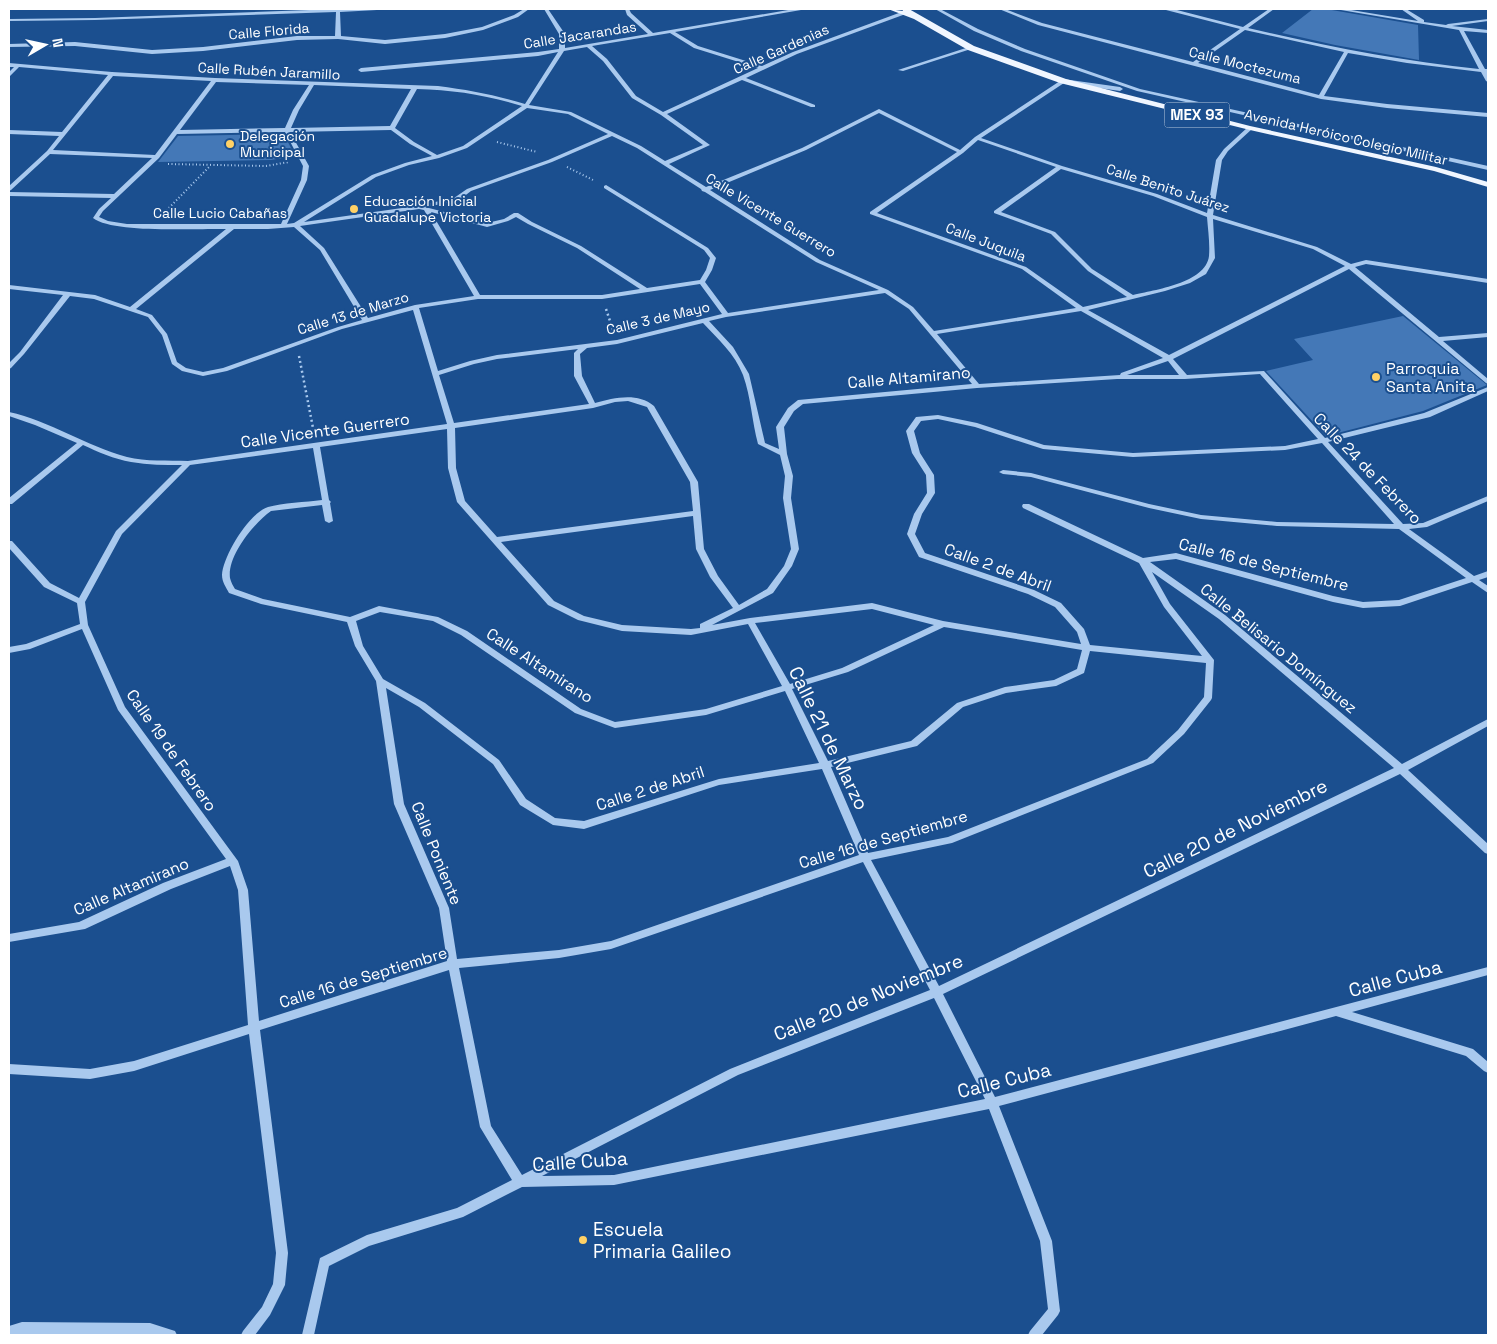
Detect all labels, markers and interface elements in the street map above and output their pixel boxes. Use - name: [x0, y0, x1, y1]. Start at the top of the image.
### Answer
- street label: Calle Jacarandas: [522, 17, 638, 53]
- street label: Calle Florida: [228, 18, 310, 44]
- north arrow: [20, 20, 70, 70]
- street label: Calle Gardenias: [730, 20, 832, 78]
- text: N: [48, 37, 67, 49]
- street label: Calle Moctezuma: [1187, 42, 1303, 88]
- street label: Calle Rubén Jaramillo: [197, 58, 341, 84]
- road number: MEX 93: [1164, 102, 1230, 128]
- street label: Avenida Heróico Colegio Militar: [1243, 105, 1449, 169]
- place label: Delegación Municipal: [240, 127, 315, 161]
- marker: Delegación Municipal: [224, 138, 236, 150]
- street label: Calle Benito Juárez: [1104, 160, 1232, 216]
- street label: Calle Vicente Guerrero: [702, 169, 840, 261]
- place label: Educación Inicial Guadalupe Victoria: [364, 192, 491, 226]
- marker: Educación Inicial Guadalupe Victoria: [348, 203, 360, 215]
- street label: Calle Lucio Cabañas: [153, 204, 287, 222]
- street label: Calle Juquila: [943, 218, 1029, 266]
- street label: Calle 13 de Marzo: [295, 287, 411, 339]
- street label: Calle 3 de Mayo: [604, 297, 712, 339]
- place label: Parroquia Santa Anita: [1386, 358, 1475, 397]
- street label: Calle Altamirano: [847, 362, 971, 393]
- marker: Parroquia Santa Anita: [1370, 371, 1382, 383]
- street label: Calle Vicente Guerrero: [239, 408, 411, 453]
- street label: Calle 24 de Febrero: [1309, 408, 1426, 529]
- street label: Calle 16 de Septiembre: [1177, 533, 1351, 596]
- street label: Calle 2 de Abril: [941, 538, 1054, 597]
- street label: Calle Belisario Domínguez: [1196, 579, 1361, 718]
- street label: Calle Altamirano: [482, 623, 597, 708]
- street label: Calle 21 de Marzo: [783, 662, 874, 814]
- street label: Calle 19 de Febrero: [122, 685, 222, 816]
- street label: Calle 2 de Abril: [593, 761, 707, 816]
- street label: Calle 20 de Noviembre: [1139, 773, 1332, 884]
- street label: Calle Poniente: [406, 799, 467, 908]
- street label: Calle 16 de Septiembre: [796, 805, 970, 874]
- street label: Calle Altamirano: [70, 853, 192, 920]
- street label: Calle 16 de Septiembre: [277, 942, 450, 1013]
- street label: Calle 20 de Noviembre: [770, 948, 967, 1047]
- street label: Calle Cuba: [1346, 954, 1445, 1003]
- street label: Calle Cuba: [955, 1057, 1054, 1104]
- street label: Calle Cuba: [531, 1146, 629, 1177]
- place label: Escuela Primaria Galileo: [593, 1217, 732, 1264]
- marker: Escuela Primaria Galileo: [577, 1234, 589, 1246]

